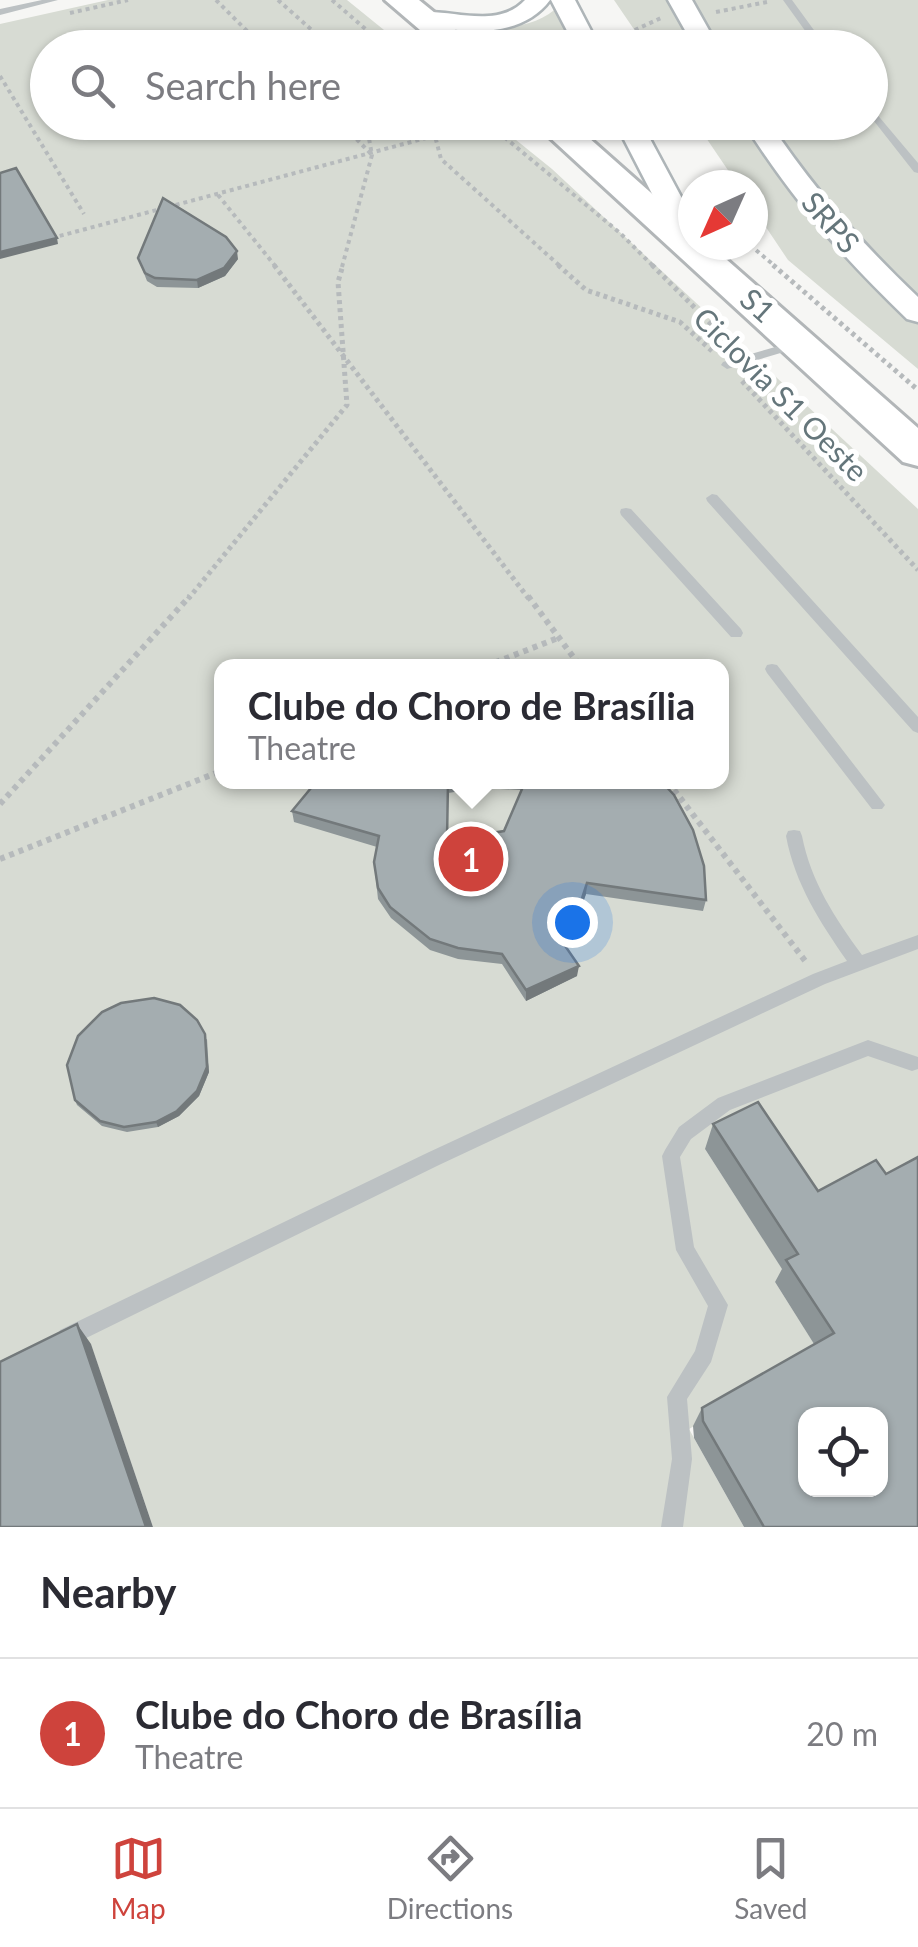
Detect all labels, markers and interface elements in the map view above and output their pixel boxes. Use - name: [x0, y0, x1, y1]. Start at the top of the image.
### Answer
- search box: [30, 30, 888, 140]
- icon: search: [65, 58, 120, 113]
- text: Search here: [145, 62, 341, 108]
- north arrow: [678, 170, 768, 260]
- street label: SRPS: [795, 184, 868, 260]
- street label: S1: [734, 280, 783, 329]
- street label: Ciclovia S1 Oeste: [687, 299, 876, 488]
- popup: [214, 659, 729, 789]
- text: Clube do Choro de Brasília: [248, 682, 695, 728]
- text: Theatre: [248, 728, 356, 767]
- pin: 1: [438, 822, 504, 896]
- your location: [547, 897, 598, 948]
- map controls: [798, 1407, 888, 1497]
- button: locate: [798, 1407, 888, 1497]
- text: Nearby: [40, 1567, 177, 1617]
- text: Clube do Choro de Brasília: [135, 1691, 583, 1737]
- text: 1: [63, 1714, 82, 1753]
- text: 20 m: [806, 1714, 878, 1753]
- text: Theatre: [135, 1737, 243, 1776]
- tab: Map: [111, 1831, 166, 1925]
- tab: Directions: [387, 1831, 513, 1925]
- tab: Saved: [734, 1831, 807, 1925]

